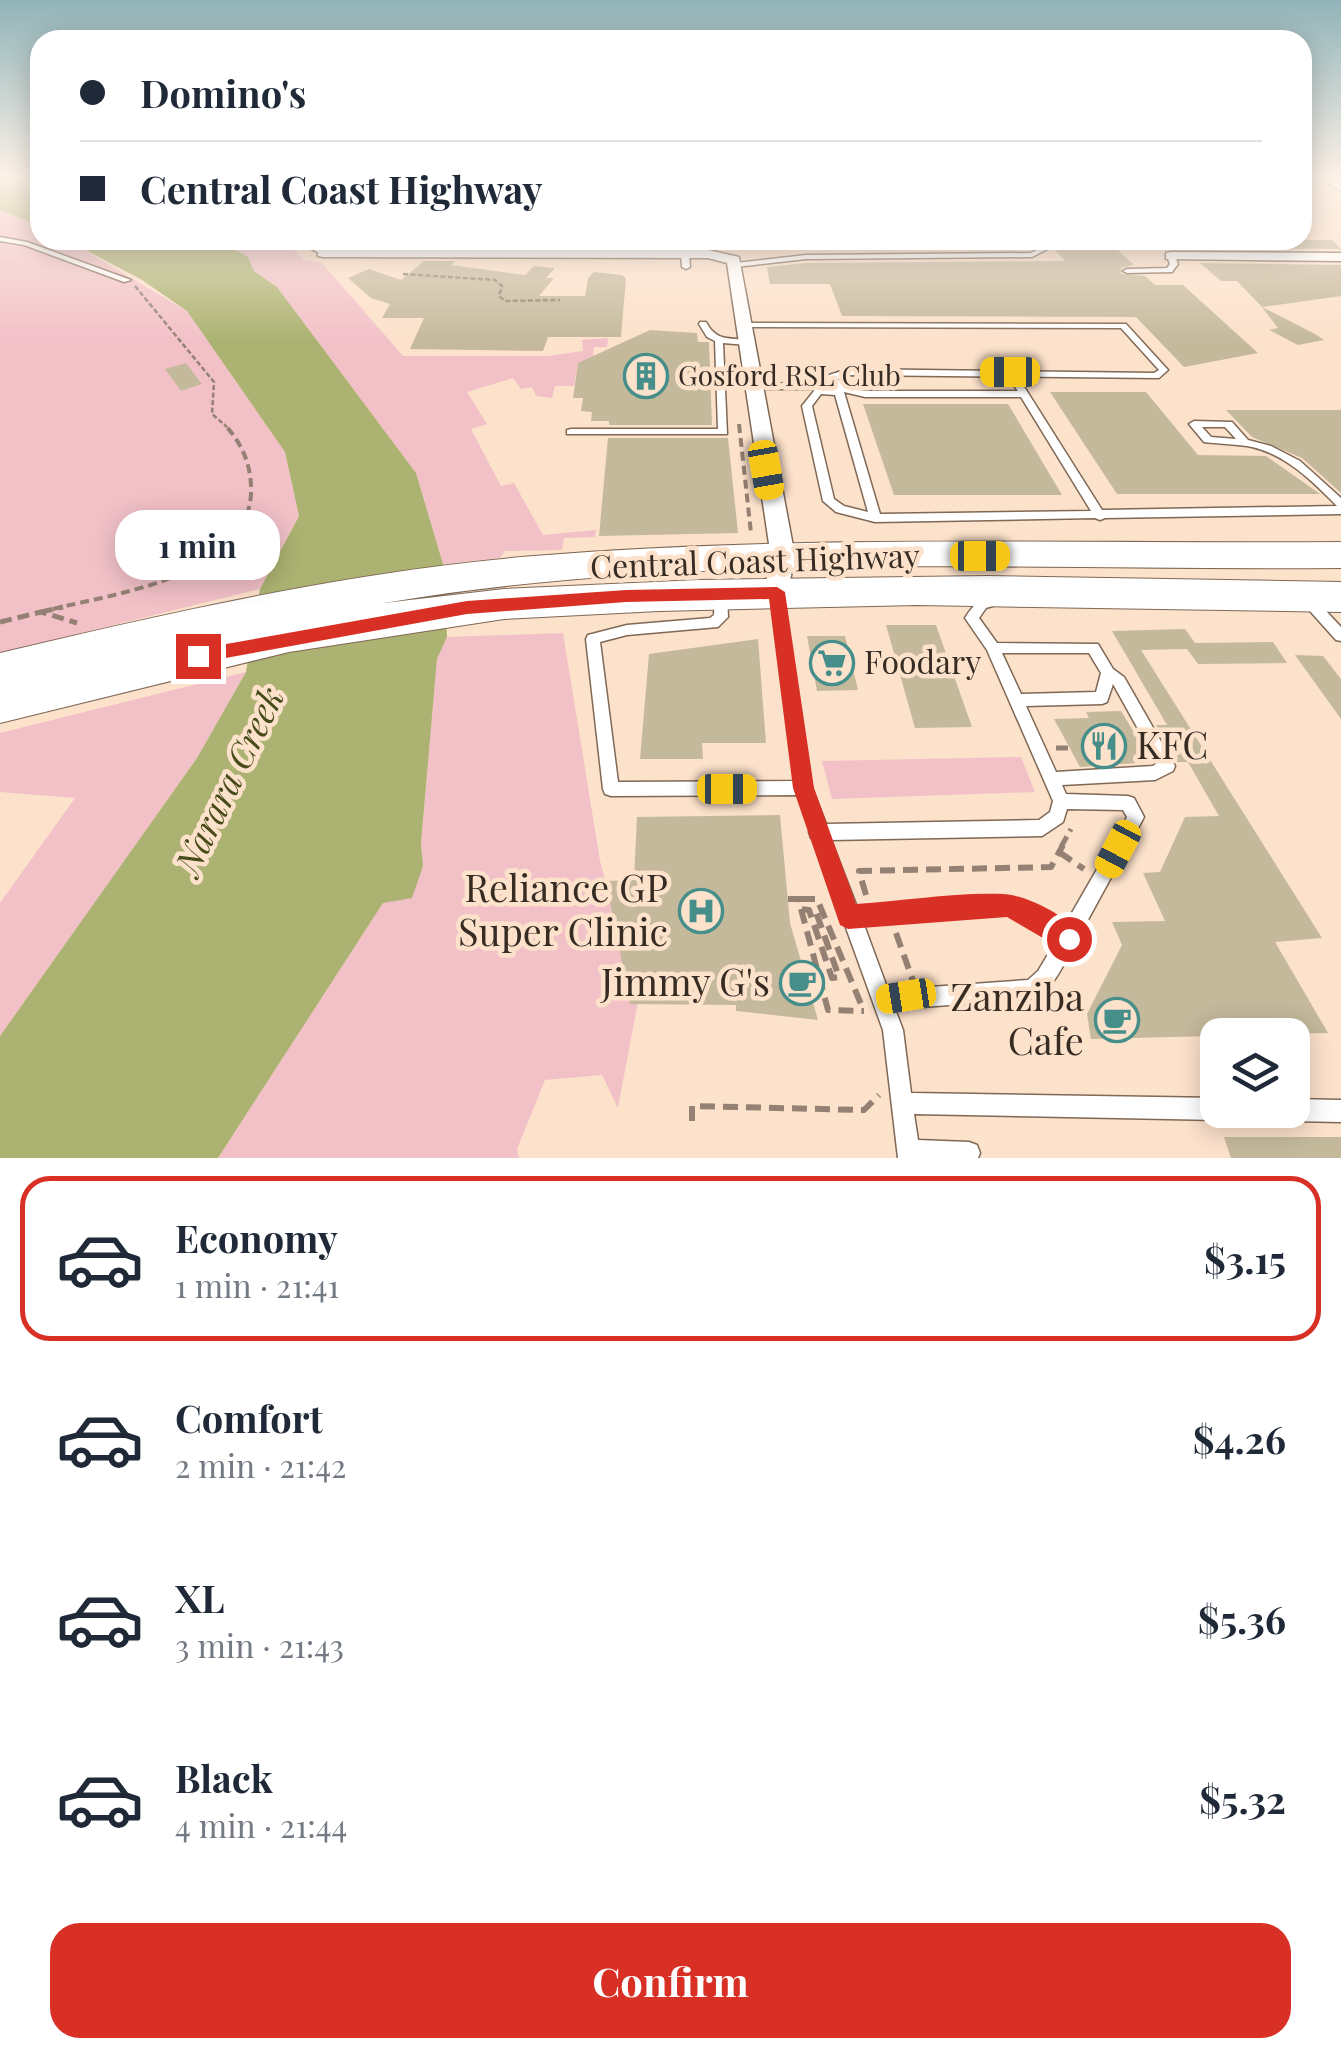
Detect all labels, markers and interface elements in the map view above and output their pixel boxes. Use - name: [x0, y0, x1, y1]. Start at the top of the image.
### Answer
- text: Domino's: [140, 67, 306, 118]
- text: Central Coast Highway: [140, 163, 543, 214]
- building icon: Gosford RSL Club: [623, 353, 669, 399]
- place label: Gosford RSL Club: [678, 356, 901, 393]
- car: [980, 357, 1040, 387]
- car: [746, 438, 786, 502]
- callout: 1 min: [116, 511, 280, 581]
- text: 1 min: [158, 523, 237, 566]
- street label: Central Coast Highway: [589, 532, 920, 587]
- car: [950, 541, 1010, 571]
- route end: [176, 634, 221, 679]
- place label: Foodary: [864, 639, 981, 682]
- supermarket icon: Foodary: [809, 640, 855, 686]
- water label: Narara Creek: [161, 678, 293, 884]
- place label: KFC: [1136, 718, 1208, 769]
- restaurant icon: KFC: [1081, 723, 1127, 769]
- car: [697, 774, 757, 804]
- car: [1091, 815, 1145, 883]
- place label: Reliance GP Super Clinic: [458, 861, 668, 956]
- hospital icon: Reliance GP Super Clinic: [678, 888, 724, 934]
- route start: [1047, 917, 1092, 962]
- place label: Jimmy G's: [600, 955, 770, 1006]
- cafe icon: Jimmy G's: [779, 960, 825, 1006]
- place label: Zanziba Cafe: [950, 970, 1084, 1065]
- car: [874, 976, 938, 1016]
- cafe icon: Zanziba Cafe: [1094, 997, 1140, 1043]
- map controls: [1200, 1018, 1310, 1128]
- button: layers: [1200, 1018, 1310, 1128]
- text: Economy: [175, 1212, 338, 1263]
- icon: car: [55, 1214, 145, 1304]
- text: $3.15: [1204, 1233, 1286, 1284]
- text: 1 min · 21:41: [175, 1263, 339, 1306]
- text: Comfort: [175, 1392, 323, 1443]
- icon: car: [55, 1394, 145, 1484]
- text: $4.26: [1193, 1413, 1286, 1464]
- text: 2 min · 21:42: [175, 1443, 346, 1486]
- text: XL: [175, 1572, 224, 1623]
- icon: car: [55, 1574, 145, 1664]
- text: $5.36: [1198, 1593, 1286, 1644]
- text: 3 min · 21:43: [175, 1623, 344, 1666]
- text: Black: [175, 1752, 273, 1803]
- icon: car: [55, 1754, 145, 1844]
- text: $5.32: [1199, 1773, 1286, 1824]
- text: 4 min · 21:44: [175, 1803, 347, 1846]
- button: Confirm: [50, 1923, 1291, 2038]

